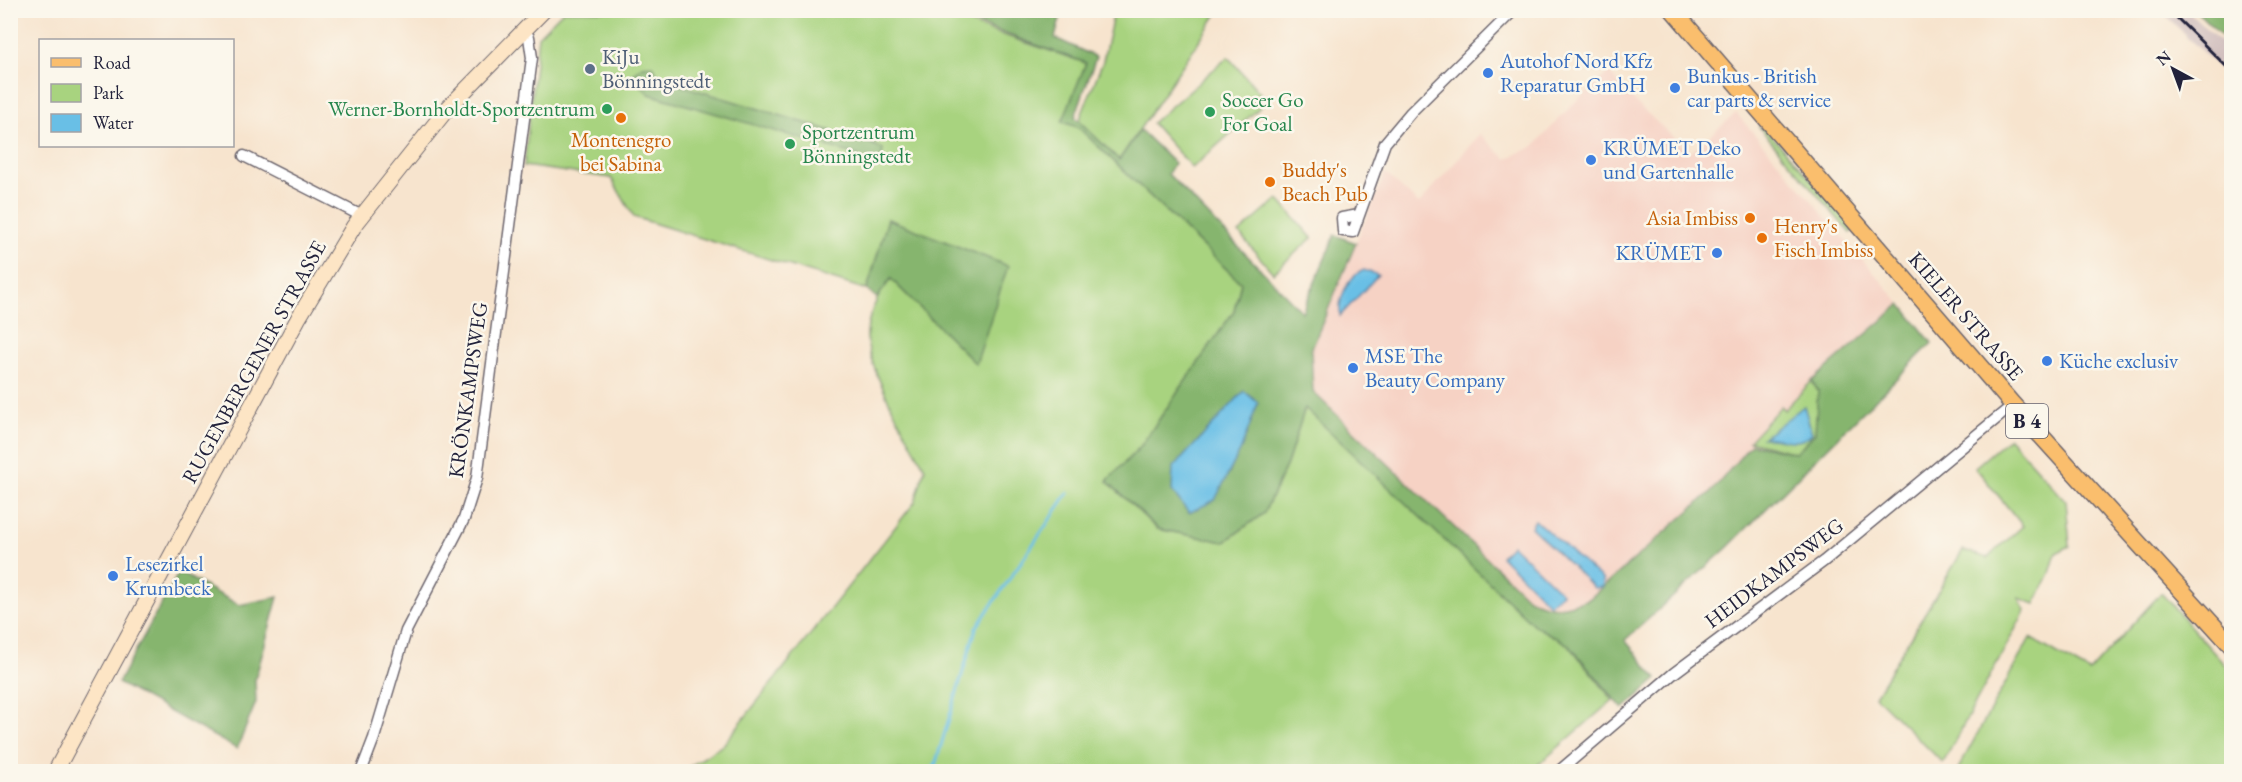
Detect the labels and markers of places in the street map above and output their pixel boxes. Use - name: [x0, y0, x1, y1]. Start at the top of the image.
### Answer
- place label: KiJu Bönningstedt: [602, 43, 711, 94]
- place label: Autohof Nord Kfz Reparatur GmbH: [1499, 47, 1652, 98]
- marker: KiJu Bönningstedt: [583, 62, 597, 76]
- place label: Bunkus - British car parts & service: [1687, 62, 1831, 113]
- marker: Autohof Nord Kfz Reparatur GmbH: [1481, 66, 1495, 80]
- marker: Bunkus - British car parts & service: [1668, 81, 1682, 95]
- place label: Soccer Go For Goal: [1222, 86, 1304, 137]
- place label: Werner-Bornholdt-Sportzentrum: [328, 95, 595, 122]
- marker: Werner-Bornholdt-Sportzentrum: [600, 102, 614, 116]
- marker: Soccer Go For Goal: [1203, 105, 1217, 119]
- marker: Montenegro bei Sabina: [614, 111, 628, 125]
- place label: Sportzentrum Bönningstedt: [802, 118, 915, 169]
- place label: Montenegro bei Sabina: [571, 126, 671, 177]
- place label: KRÜMET Deko und Gartenhalle: [1603, 134, 1741, 185]
- marker: Sportzentrum Bönningstedt: [783, 137, 797, 151]
- marker: KRÜMET Deko und Gartenhalle: [1584, 153, 1598, 167]
- place label: Buddy's Beach Pub: [1282, 156, 1368, 207]
- marker: Buddy's Beach Pub: [1263, 175, 1277, 189]
- place label: Asia Imbiss: [1645, 204, 1738, 231]
- marker: Asia Imbiss: [1743, 211, 1757, 225]
- place label: Henry's Fisch Imbiss: [1774, 212, 1873, 263]
- marker: Henry's Fisch Imbiss: [1755, 231, 1769, 245]
- place label: KRÜMET: [1615, 239, 1706, 266]
- marker: KRÜMET: [1710, 246, 1724, 260]
- place label: MSE The Beauty Company: [1365, 342, 1506, 393]
- place label: Küche exclusiv: [2059, 347, 2179, 374]
- marker: Küche exclusiv: [2040, 354, 2054, 368]
- marker: MSE The Beauty Company: [1346, 361, 1360, 375]
- place label: Lesezirkel Krumbeck: [125, 550, 212, 601]
- marker: Lesezirkel Krumbeck: [106, 569, 120, 583]

